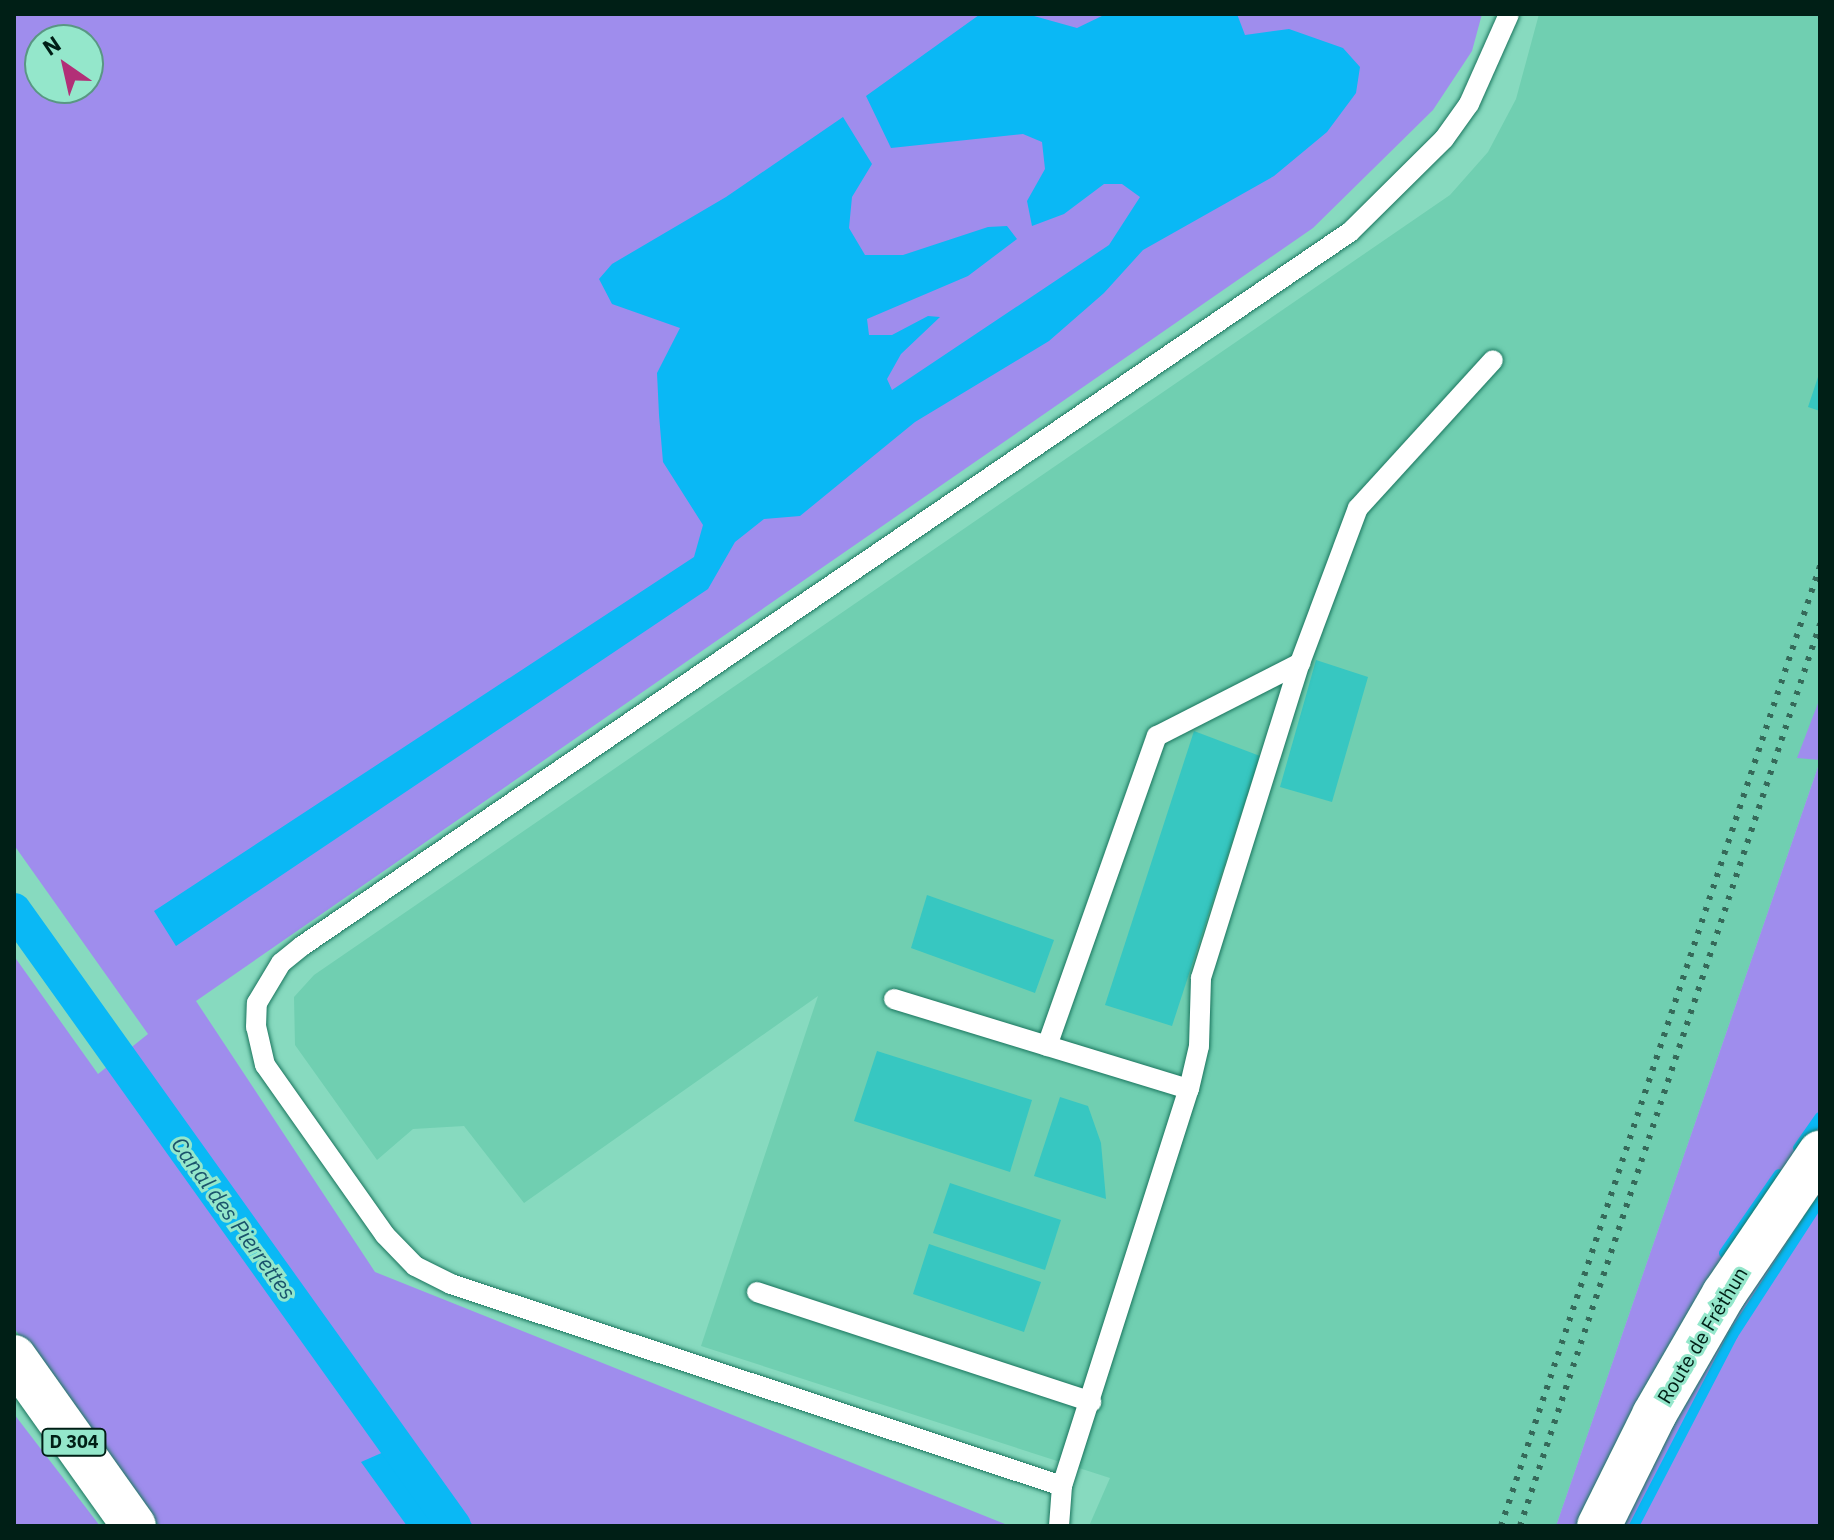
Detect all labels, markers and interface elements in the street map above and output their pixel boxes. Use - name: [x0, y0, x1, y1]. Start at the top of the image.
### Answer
- north arrow: [24, 24, 104, 104]
- text: N: [37, 29, 66, 62]
- water label: Canal des Pierrettes: [166, 1132, 302, 1304]
- street label: Route de Fréthun: [1652, 1262, 1752, 1408]
- road number: D 304: [40, 1428, 108, 1456]

